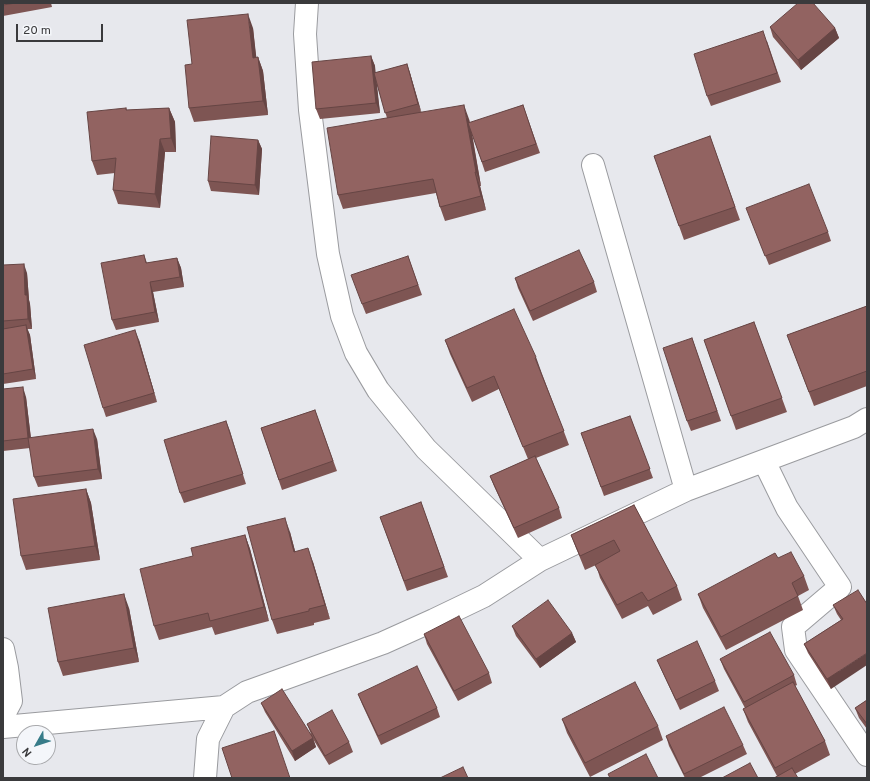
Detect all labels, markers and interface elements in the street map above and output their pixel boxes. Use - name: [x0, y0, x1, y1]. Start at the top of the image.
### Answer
- scale bar: [18, 16, 105, 42]
- text: 20 m: [23, 23, 51, 39]
- north arrow: [16, 725, 56, 765]
- text: N: [20, 744, 35, 759]

